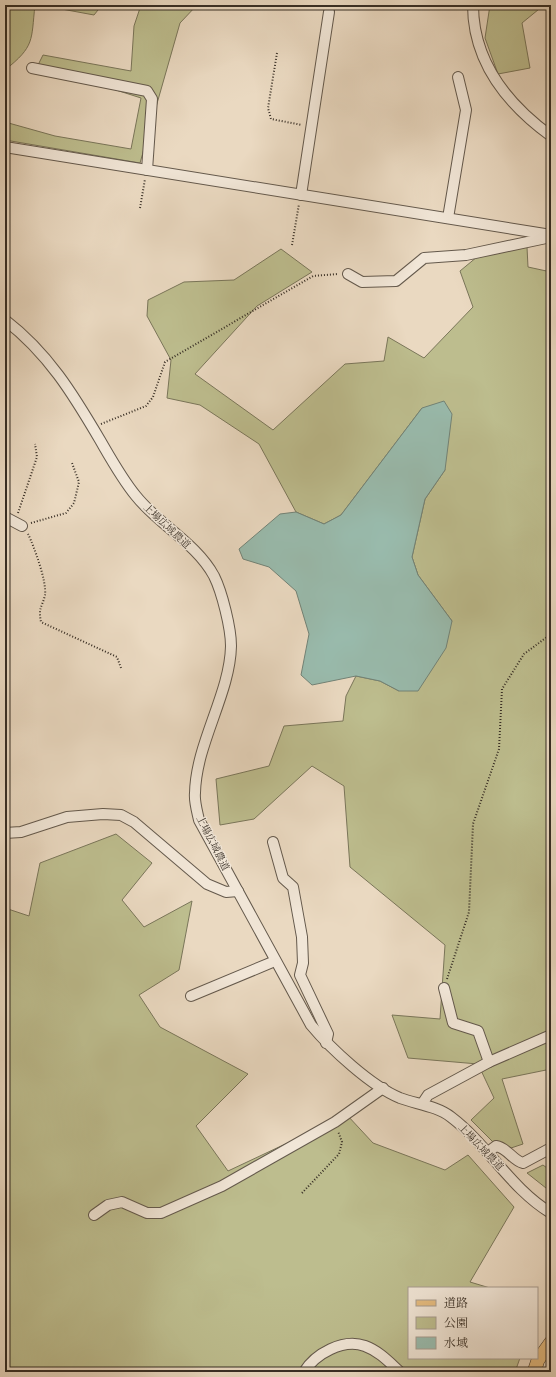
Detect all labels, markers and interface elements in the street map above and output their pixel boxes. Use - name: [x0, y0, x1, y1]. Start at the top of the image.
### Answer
- street label: 上場広域農道: [141, 501, 193, 551]
- street label: 上場広域農道: [194, 813, 232, 873]
- street label: 上場広域農道: [455, 1121, 507, 1173]
- legend: [408, 1287, 538, 1359]
- text: 道路: [444, 1295, 468, 1310]
- text: 公園: [444, 1315, 468, 1330]
- text: 水域: [444, 1335, 468, 1350]

